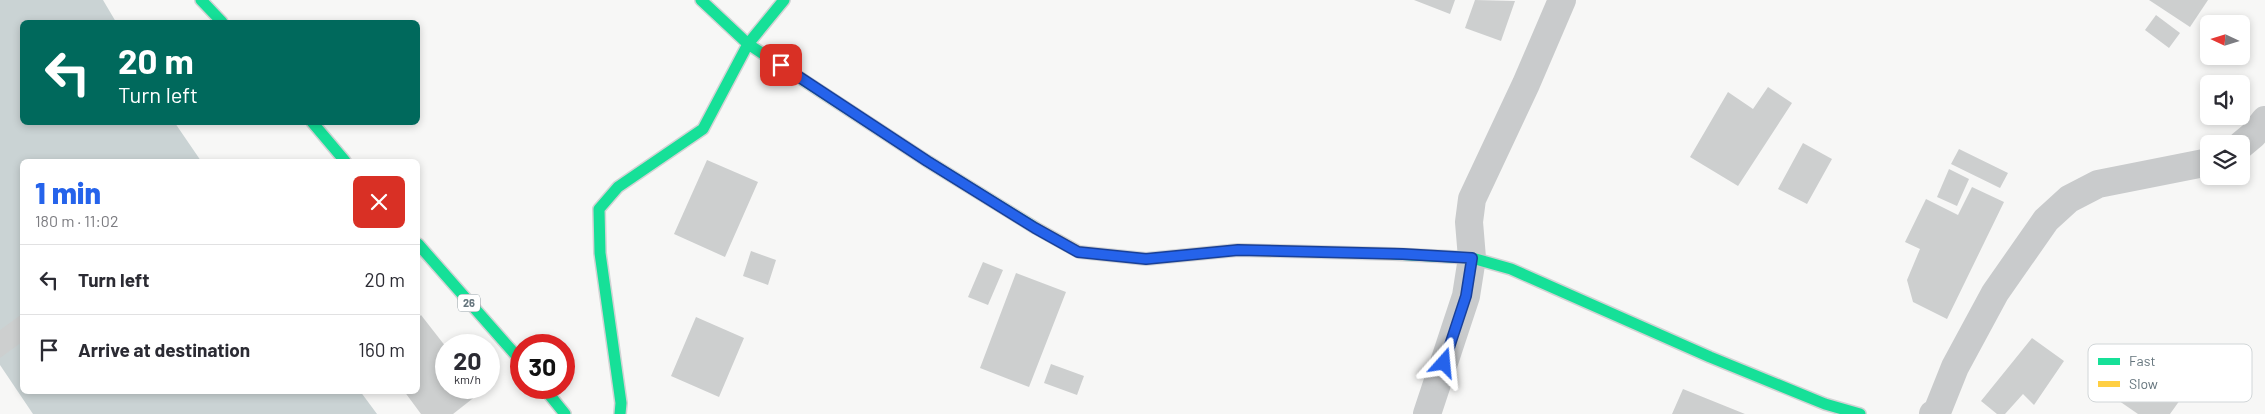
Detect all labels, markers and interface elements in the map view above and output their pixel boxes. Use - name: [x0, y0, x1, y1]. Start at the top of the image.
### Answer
- north arrow: [2200, 15, 2250, 65]
- map controls: [2200, 15, 2250, 185]
- text: 20 m: [118, 39, 194, 81]
- icon: left: [35, 40, 100, 105]
- pin: [760, 44, 802, 86]
- icon: arrive: [767, 51, 795, 79]
- button: sound: [2200, 75, 2250, 125]
- text: Turn left: [118, 81, 198, 107]
- button: layers: [2200, 135, 2250, 185]
- text: 1 min: [35, 174, 101, 210]
- button: close: [353, 176, 405, 228]
- text: 180 m · 11:02: [35, 211, 118, 230]
- icon: left: [35, 266, 63, 294]
- text: Turn left: [78, 268, 149, 291]
- text: 20 m: [365, 268, 405, 291]
- road number: 26: [458, 294, 480, 312]
- speed limit sign: 30: [510, 334, 575, 399]
- icon: arrive: [35, 336, 63, 364]
- position arrow: [1417, 336, 1469, 388]
- text: Arrive at destination: [78, 338, 250, 361]
- text: 160 m: [358, 338, 405, 361]
- legend: [2088, 344, 2252, 402]
- text: 20: [453, 345, 482, 375]
- text: Fast: [2129, 352, 2155, 369]
- text: km/h: [454, 372, 481, 386]
- text: Slow: [2129, 375, 2158, 392]

